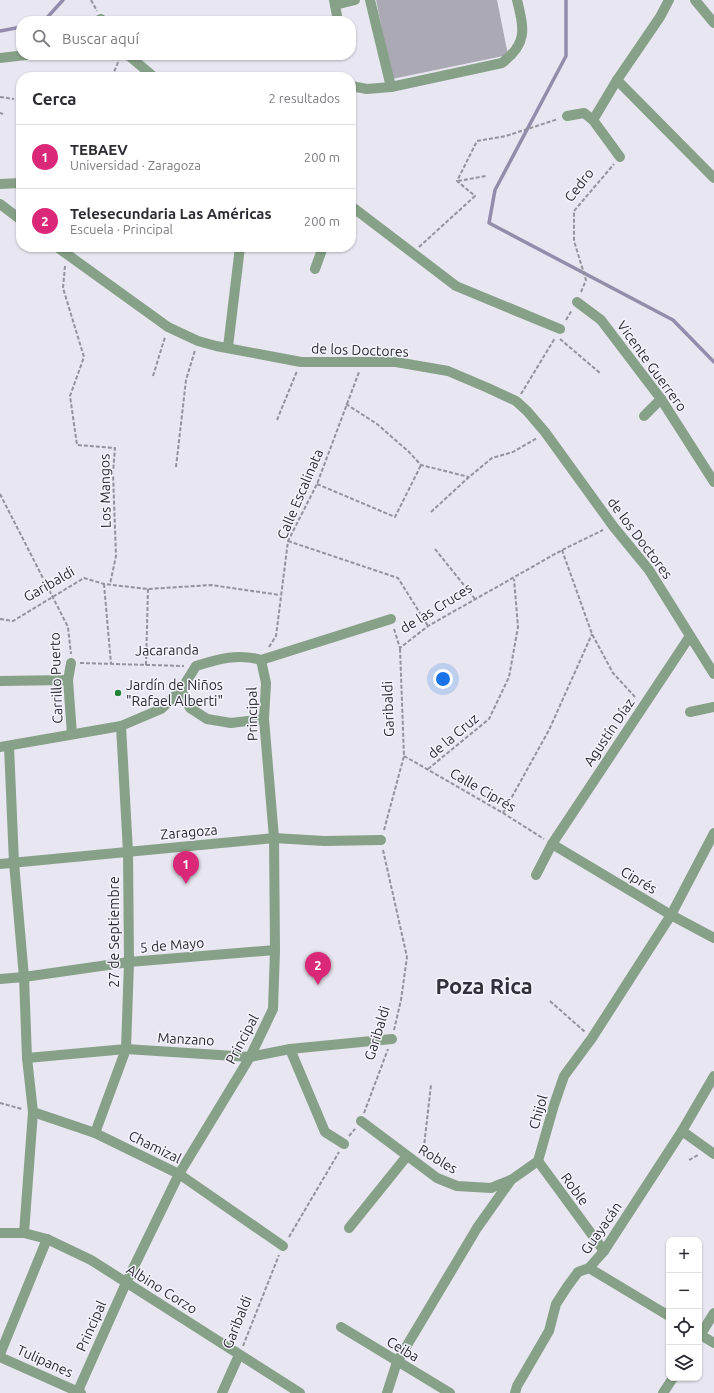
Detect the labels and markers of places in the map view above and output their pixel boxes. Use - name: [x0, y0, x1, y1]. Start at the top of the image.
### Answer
- place label: Jardín de Niños "Rafael Alberti": [126, 677, 223, 709]
- marker: Jardín de Niños "Rafael Alberti": [113, 688, 123, 698]
- pin: 1: [173, 851, 199, 884]
- pin: 2: [305, 952, 331, 985]

